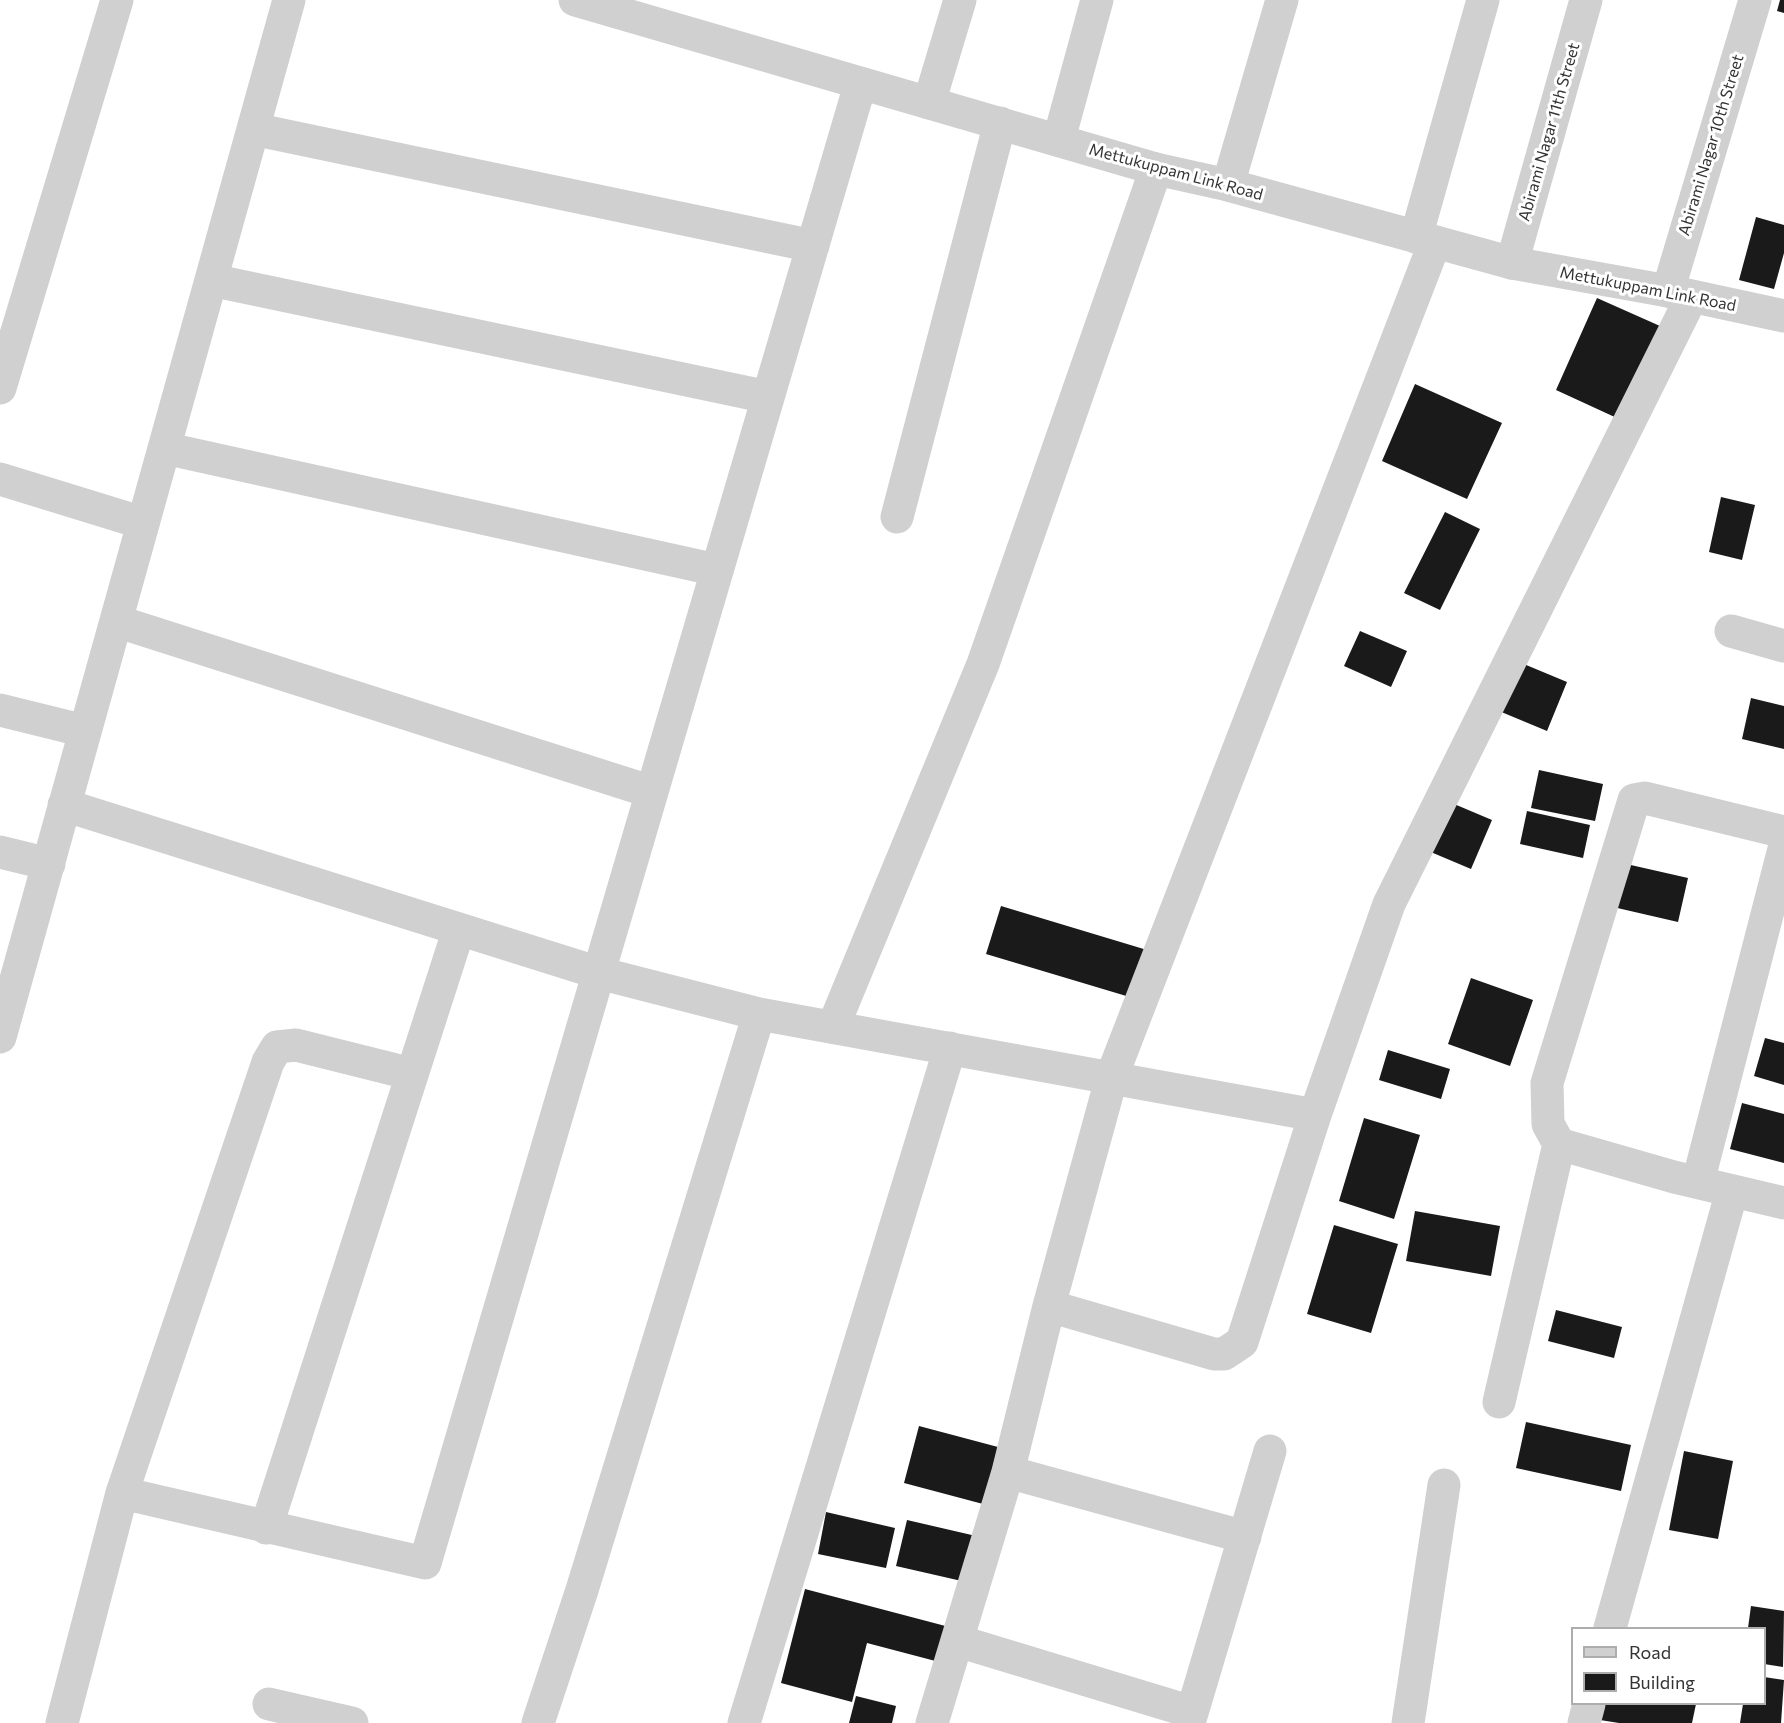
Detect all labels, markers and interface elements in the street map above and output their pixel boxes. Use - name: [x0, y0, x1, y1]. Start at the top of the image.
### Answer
- street label: Abirami Nagar 11th Street: [1514, 41, 1584, 223]
- street label: Abirami Nagar 10th Street: [1674, 52, 1748, 238]
- street label: Mettukuppam Link Road: [1087, 140, 1265, 204]
- street label: Mettukuppam Link Road: [1558, 262, 1738, 316]
- legend: [1571, 1627, 1766, 1705]
- text: Road: [1629, 1641, 1671, 1663]
- text: Building: [1629, 1671, 1695, 1693]

